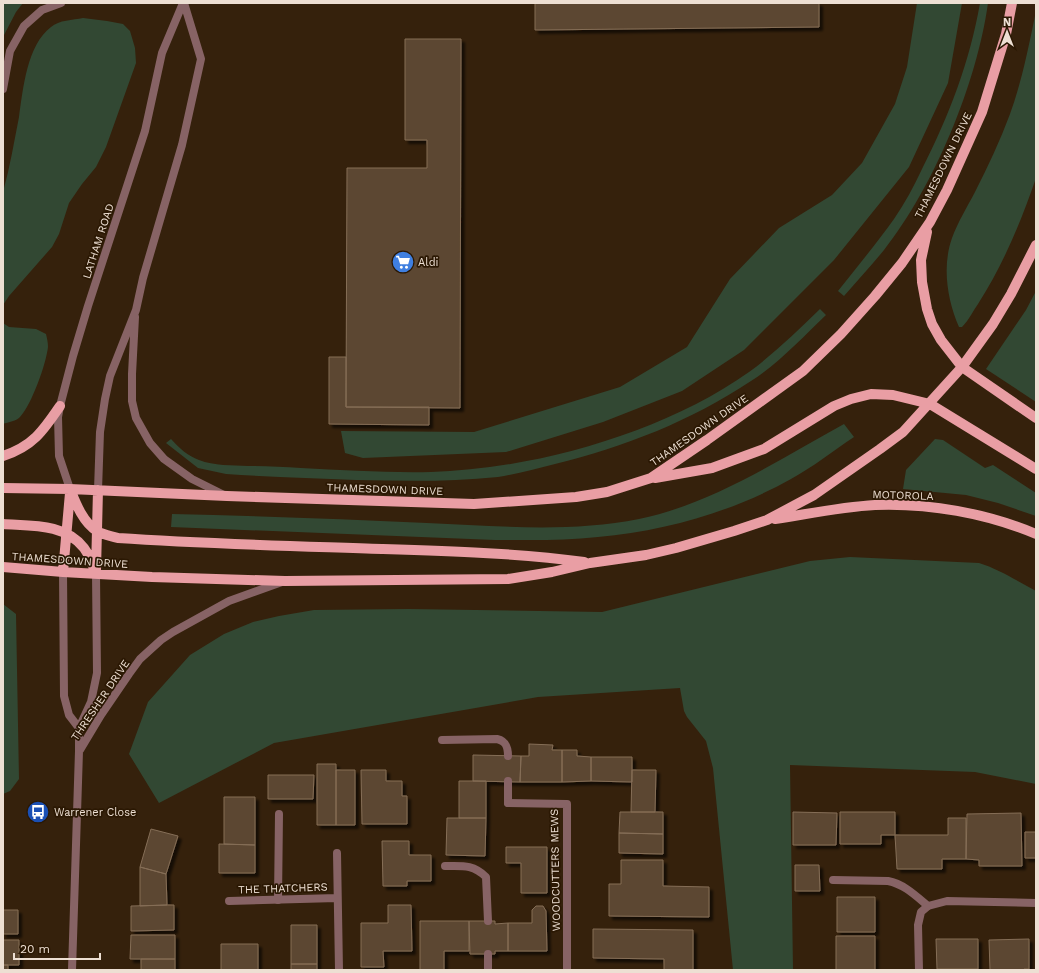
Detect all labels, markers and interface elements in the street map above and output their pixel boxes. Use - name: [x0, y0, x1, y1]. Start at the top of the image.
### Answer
- north arrow: [987, 12, 1027, 52]
- text: N: [1003, 16, 1011, 29]
- street label: THAMESDOWN DRIVE: [912, 110, 975, 220]
- street label: LATHAM ROAD: [80, 202, 117, 280]
- supermarket icon: Aldi: [390, 249, 416, 275]
- place label: Aldi: [418, 256, 439, 269]
- street label: THAMESDOWN DRIVE: [648, 392, 751, 469]
- street label: THAMESDOWN DRIVE: [327, 481, 443, 498]
- street label: MOTOROLA: [872, 488, 934, 503]
- street label: THAMESDOWN DRIVE: [11, 550, 129, 571]
- street label: THRESHER DRIVE: [68, 657, 132, 743]
- bus stop icon: Warrener Close: [25, 799, 51, 825]
- place label: Warrener Close: [54, 806, 136, 819]
- street label: WOODCUTTERS MEWS: [548, 809, 563, 931]
- street label: THE THATCHERS: [238, 880, 328, 897]
- scale bar: [14, 935, 100, 961]
- text: 20 m: [20, 942, 50, 956]

